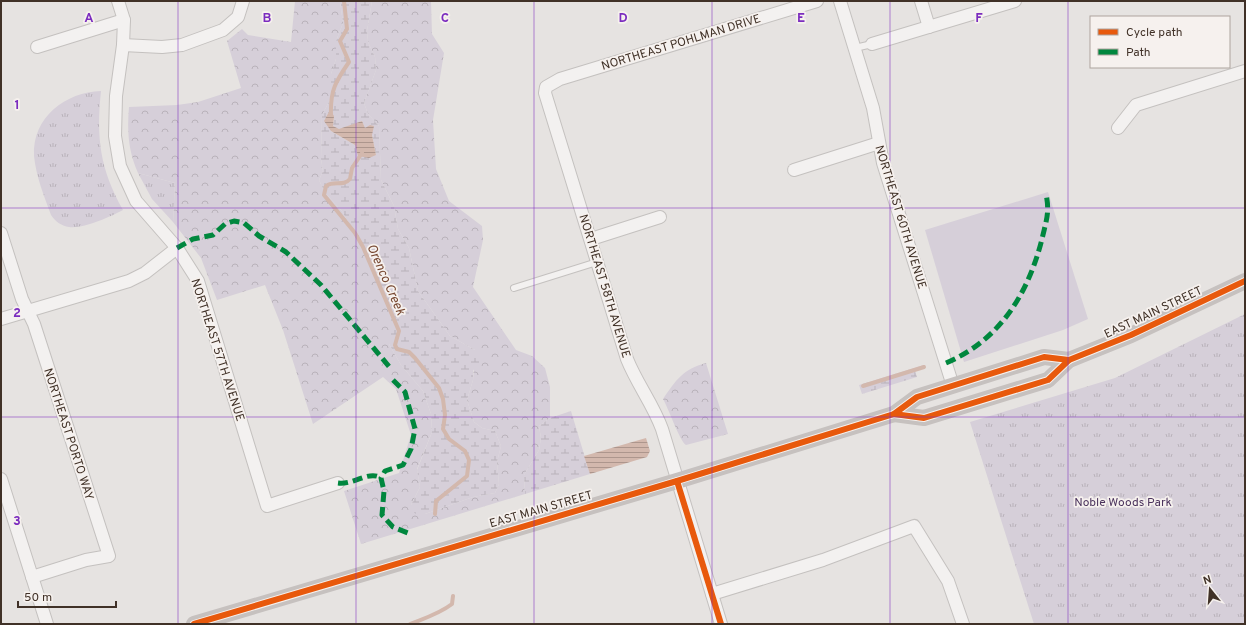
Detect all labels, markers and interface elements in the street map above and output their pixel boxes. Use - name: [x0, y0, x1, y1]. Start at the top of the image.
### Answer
- text: A: [84, 11, 94, 27]
- text: B: [263, 11, 272, 27]
- text: C: [441, 11, 449, 27]
- street label: NORTHEAST POHLMAN DRIVE: [599, 11, 763, 73]
- text: E: [797, 11, 805, 27]
- text: F: [975, 11, 983, 27]
- legend: [1090, 16, 1230, 68]
- text: Cycle path: [1126, 25, 1183, 41]
- text: Path: [1126, 45, 1151, 61]
- text: 1: [14, 98, 20, 114]
- street label: NORTHEAST 60TH AVENUE: [871, 143, 930, 291]
- street label: NORTHEAST 58TH AVENUE: [575, 212, 634, 360]
- water label: Orenco Creek: [362, 242, 408, 318]
- street label: NORTHEAST 57TH AVENUE: [186, 277, 248, 424]
- street label: EAST MAIN STREET: [1102, 283, 1205, 343]
- text: 2: [13, 306, 21, 322]
- street label: NORTHEAST PORTO WAY: [39, 366, 97, 503]
- street label: EAST MAIN STREET: [488, 488, 595, 532]
- park label: Noble Woods Park: [1074, 495, 1172, 511]
- text: 3: [13, 514, 21, 530]
- north arrow: [1190, 569, 1230, 609]
- text: N: [1202, 573, 1213, 588]
- scale bar: [18, 583, 116, 609]
- text: 50 m: [24, 590, 52, 606]

